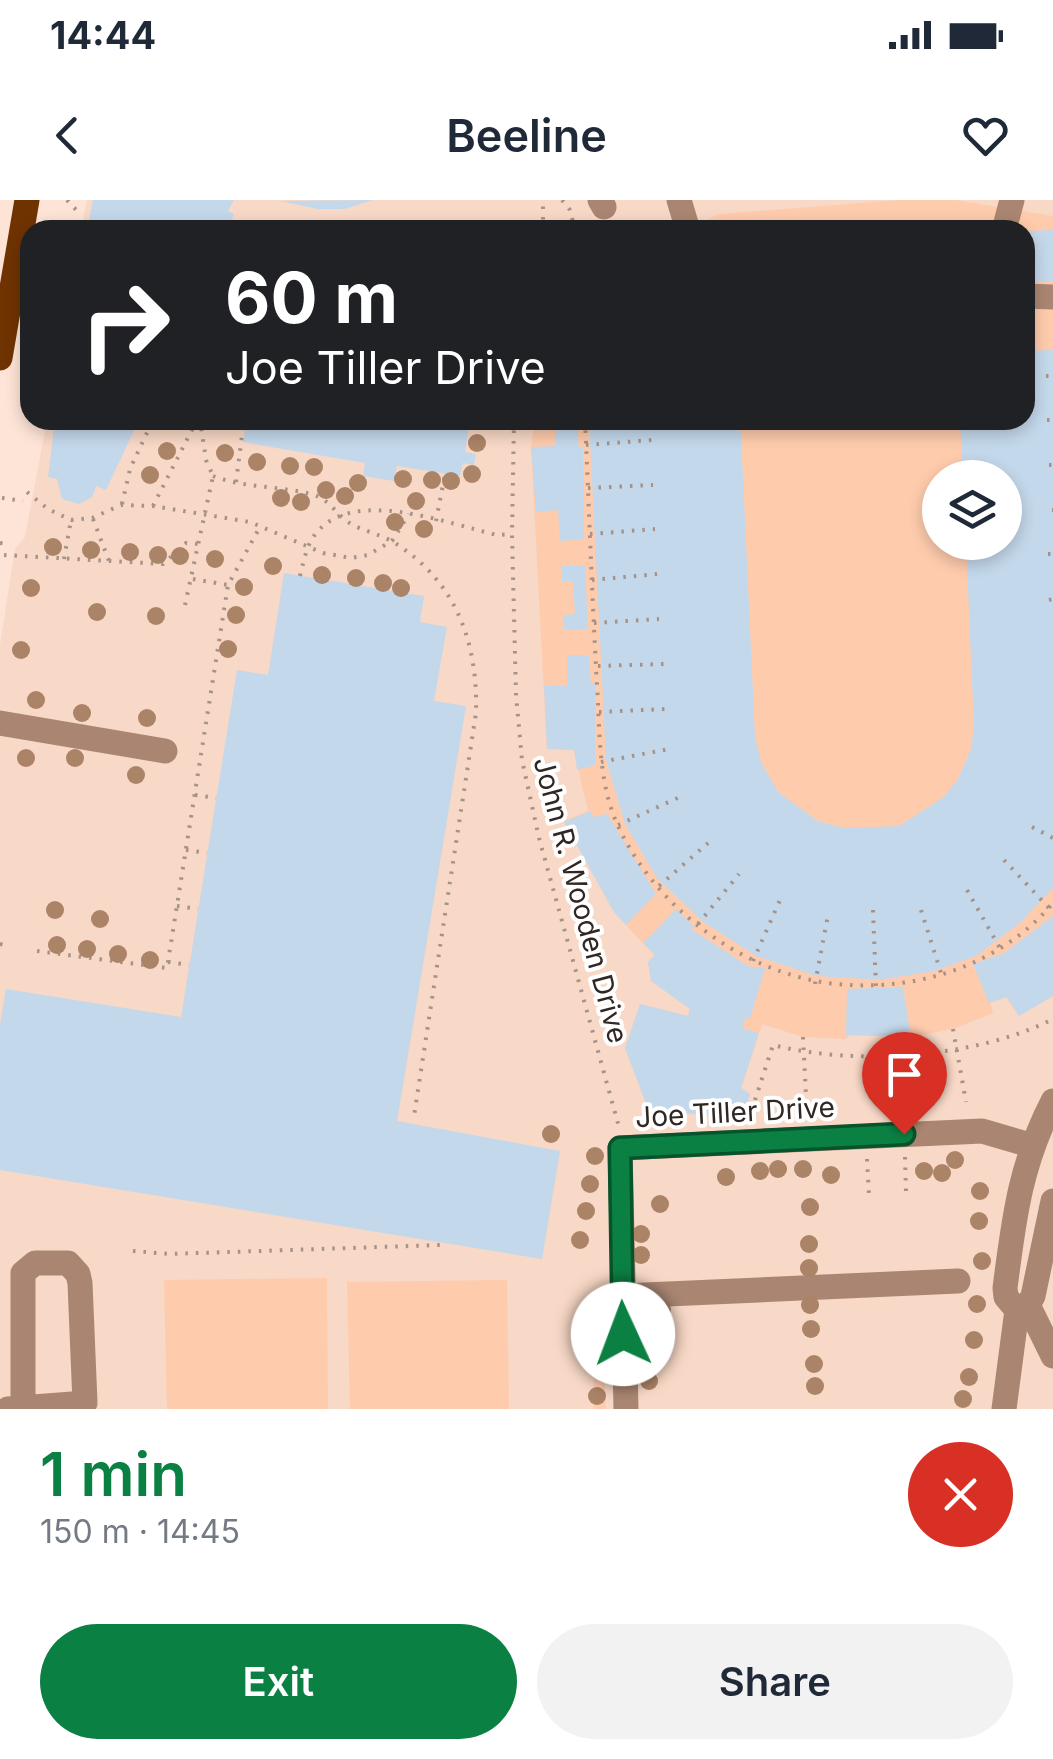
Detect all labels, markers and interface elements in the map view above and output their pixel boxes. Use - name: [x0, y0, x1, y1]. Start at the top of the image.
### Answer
- text: 14:44: [50, 12, 156, 58]
- icon: back: [40, 108, 95, 163]
- text: Beeline: [446, 108, 607, 163]
- icon: heart: [958, 108, 1013, 163]
- text: 60 m: [225, 255, 398, 340]
- icon: right: [60, 260, 190, 390]
- text: Joe Tiller Drive: [225, 340, 546, 395]
- map controls: [922, 460, 1022, 560]
- button: layers: [922, 460, 1022, 560]
- street label: John R. Wooden Drive: [526, 753, 636, 1047]
- pin: [862, 1032, 947, 1135]
- icon: arrive: [877, 1047, 932, 1102]
- street label: Joe Tiller Drive: [634, 1090, 836, 1134]
- position arrow: [571, 1282, 675, 1386]
- text: 1 min: [40, 1438, 187, 1510]
- button: close: [908, 1442, 1013, 1547]
- text: 150 m · 14:45: [40, 1512, 240, 1551]
- button: Exit: [40, 1624, 517, 1739]
- button: Share: [537, 1624, 1013, 1739]

